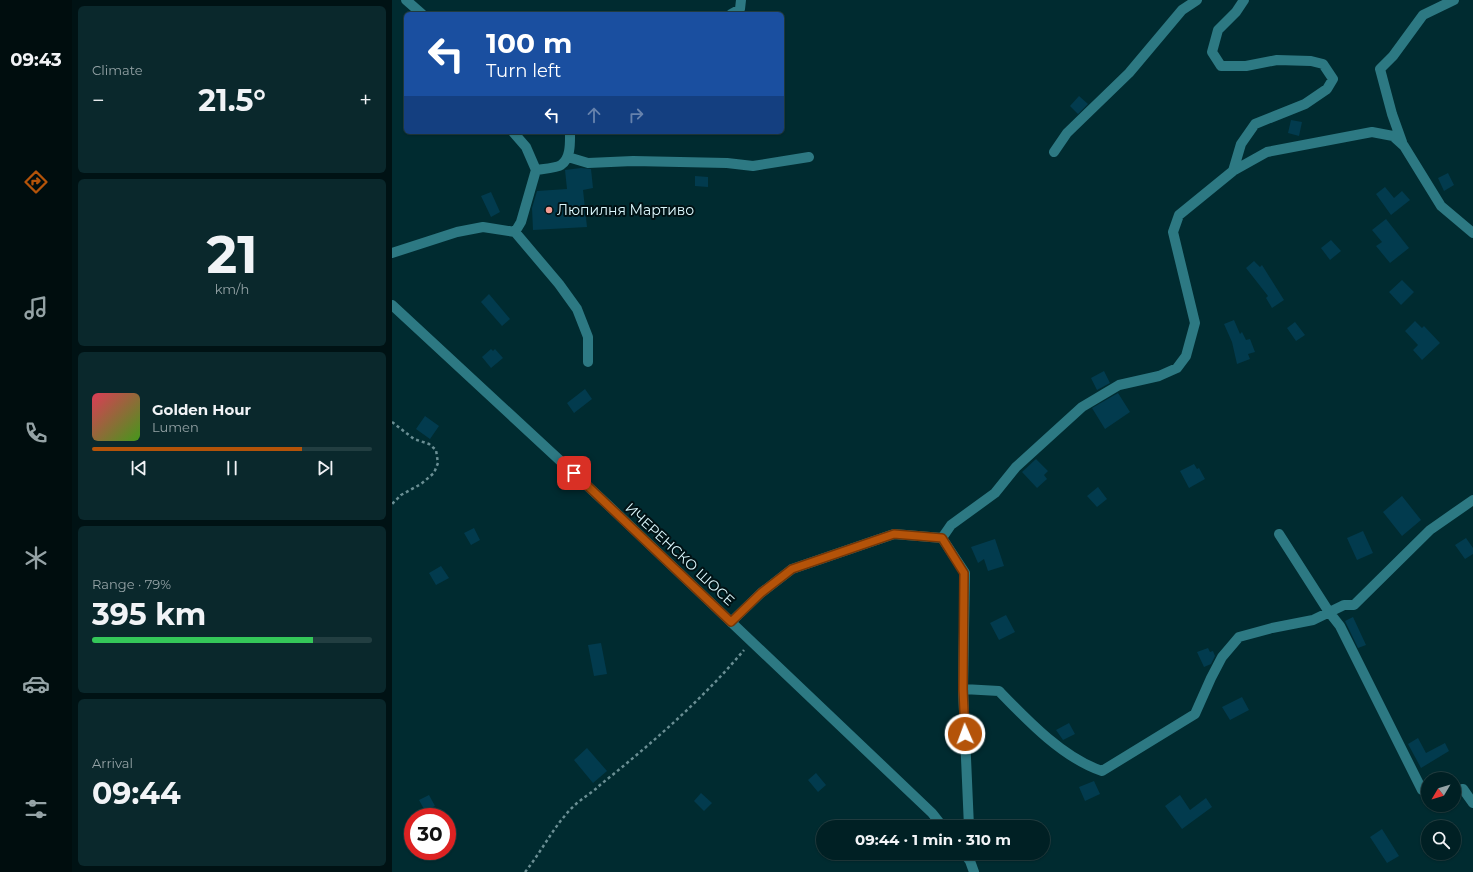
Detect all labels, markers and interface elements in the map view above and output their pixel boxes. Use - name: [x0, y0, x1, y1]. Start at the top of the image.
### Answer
- text: 100 m: [486, 26, 572, 60]
- icon: left: [420, 28, 472, 80]
- text: 09:43: [10, 49, 62, 71]
- text: Turn left: [486, 60, 561, 82]
- text: Climate: [92, 62, 143, 78]
- text: 21.5°: [198, 82, 266, 119]
- text: −: [92, 87, 105, 114]
- text: +: [359, 87, 372, 114]
- icon: left: [541, 104, 563, 126]
- icon: ahead: [583, 104, 605, 126]
- icon: right: [625, 104, 647, 126]
- icon: directions: [22, 168, 50, 196]
- place label: Люпилня Мартиво: [557, 201, 694, 219]
- marker: Люпилня Мартиво: [544, 205, 554, 215]
- text: 21: [206, 223, 258, 286]
- text: km/h: [215, 281, 249, 297]
- icon: music: [22, 294, 50, 322]
- text: Golden Hour: [152, 400, 251, 419]
- icon: phone: [22, 419, 50, 447]
- text: Lumen: [152, 419, 199, 435]
- pin: [557, 456, 591, 490]
- icon: previous: [128, 457, 150, 479]
- icon: pause: [221, 457, 243, 479]
- icon: next: [314, 457, 336, 479]
- icon: arrive: [563, 462, 585, 484]
- street label: ИЧЕРЕНСКО ШОСЕ: [622, 499, 738, 609]
- icon: climate: [22, 544, 50, 572]
- text: Range · 79%: [92, 576, 171, 592]
- text: 395 km: [92, 596, 206, 633]
- icon: car: [22, 670, 50, 698]
- position arrow: [944, 713, 986, 755]
- text: Arrival: [92, 755, 133, 771]
- north arrow: [1421, 772, 1461, 812]
- map controls: [1421, 772, 1461, 860]
- text: 09:44: [92, 775, 181, 812]
- icon: filters: [22, 795, 50, 823]
- speed limit sign: 30: [404, 808, 456, 860]
- button: search: [1421, 820, 1461, 860]
- text: 09:44 · 1 min · 310 m: [855, 830, 1011, 849]

